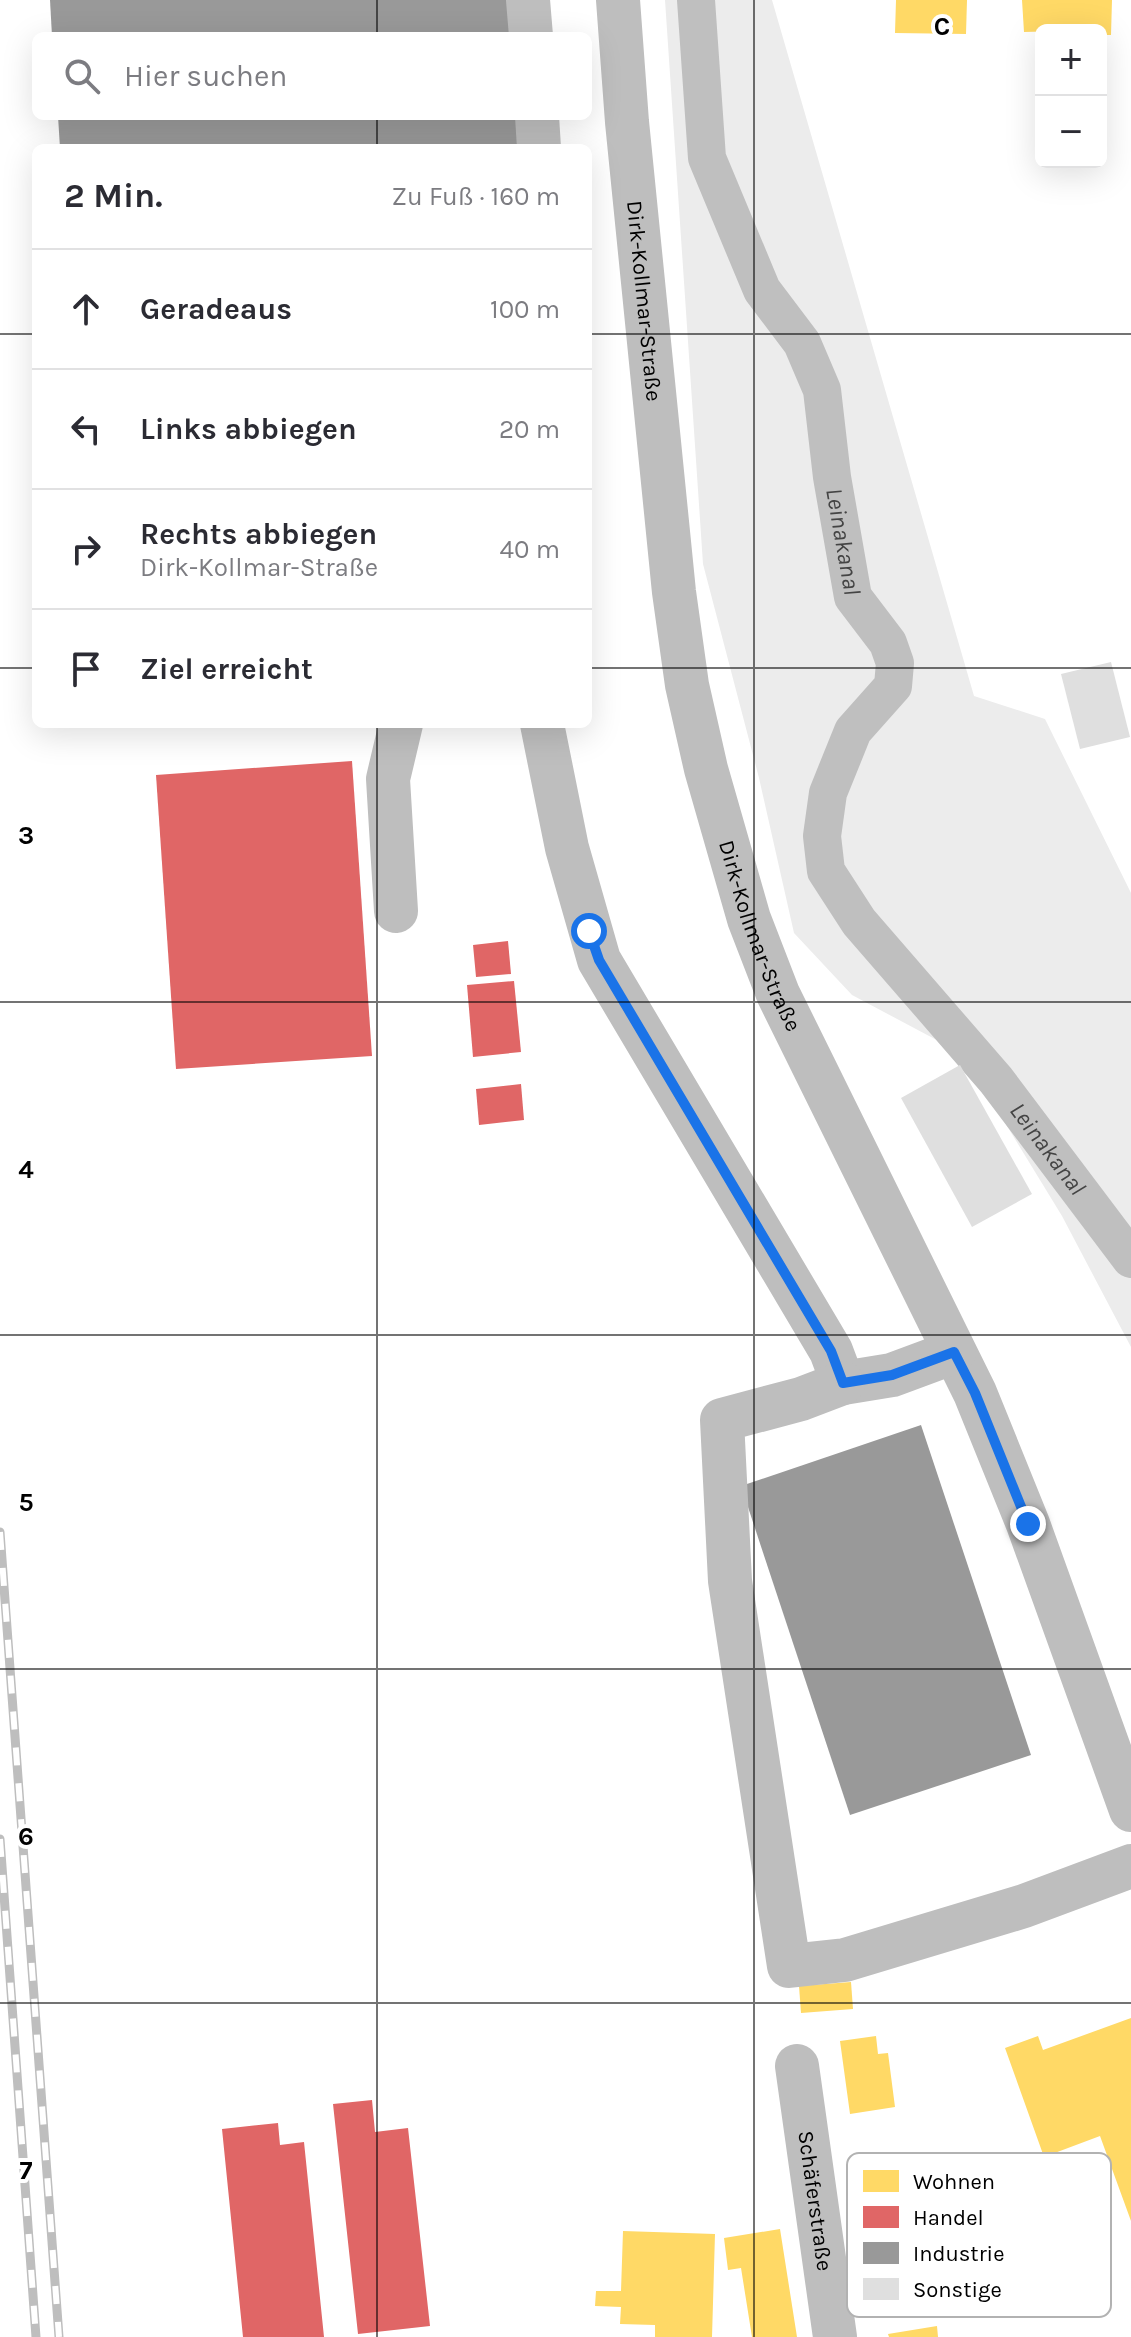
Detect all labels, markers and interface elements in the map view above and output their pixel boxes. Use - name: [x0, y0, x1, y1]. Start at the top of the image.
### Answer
- text: C: [934, 11, 950, 42]
- map controls: [1035, 24, 1107, 168]
- button: +: [1035, 24, 1107, 96]
- search box: [32, 32, 592, 120]
- icon: search: [60, 54, 104, 98]
- text: Hier suchen: [124, 58, 287, 94]
- button: −: [1035, 96, 1107, 168]
- text: 2 Min.: [64, 176, 163, 216]
- text: Zu Fuß · 160 m: [392, 181, 560, 212]
- street label: Dirk-Kollmar-Straße: [621, 199, 667, 403]
- icon: ahead: [64, 287, 108, 331]
- text: Geradeaus: [140, 291, 292, 327]
- text: 100 m: [490, 294, 560, 325]
- icon: left: [64, 407, 108, 451]
- text: Links abbiegen: [140, 411, 357, 447]
- text: 20 m: [499, 414, 560, 445]
- water label: Leinakanal: [820, 486, 866, 597]
- text: Rechts abbiegen: [140, 516, 377, 552]
- icon: right: [64, 527, 108, 571]
- text: 40 m: [500, 534, 560, 565]
- text: Dirk-Kollmar-Straße: [140, 552, 378, 583]
- icon: arrive: [64, 647, 108, 691]
- text: Ziel erreicht: [140, 651, 313, 687]
- text: 3: [18, 820, 34, 851]
- street label: Dirk-Kollmar-Straße: [713, 837, 806, 1036]
- route start: [571, 913, 607, 949]
- water label: Leinakanal: [1004, 1097, 1092, 1200]
- text: 4: [18, 1154, 34, 1185]
- text: 5: [18, 1487, 34, 1518]
- route end: [1010, 1506, 1046, 1542]
- text: 6: [18, 1821, 34, 1852]
- street label: Schäferstraße: [792, 2129, 838, 2273]
- legend: [847, 2153, 1111, 2317]
- text: 7: [20, 2155, 33, 2186]
- text: Wohnen: [913, 2169, 995, 2195]
- text: Handel: [913, 2205, 984, 2231]
- text: Industrie: [913, 2241, 1004, 2267]
- text: Sonstige: [913, 2277, 1002, 2303]

